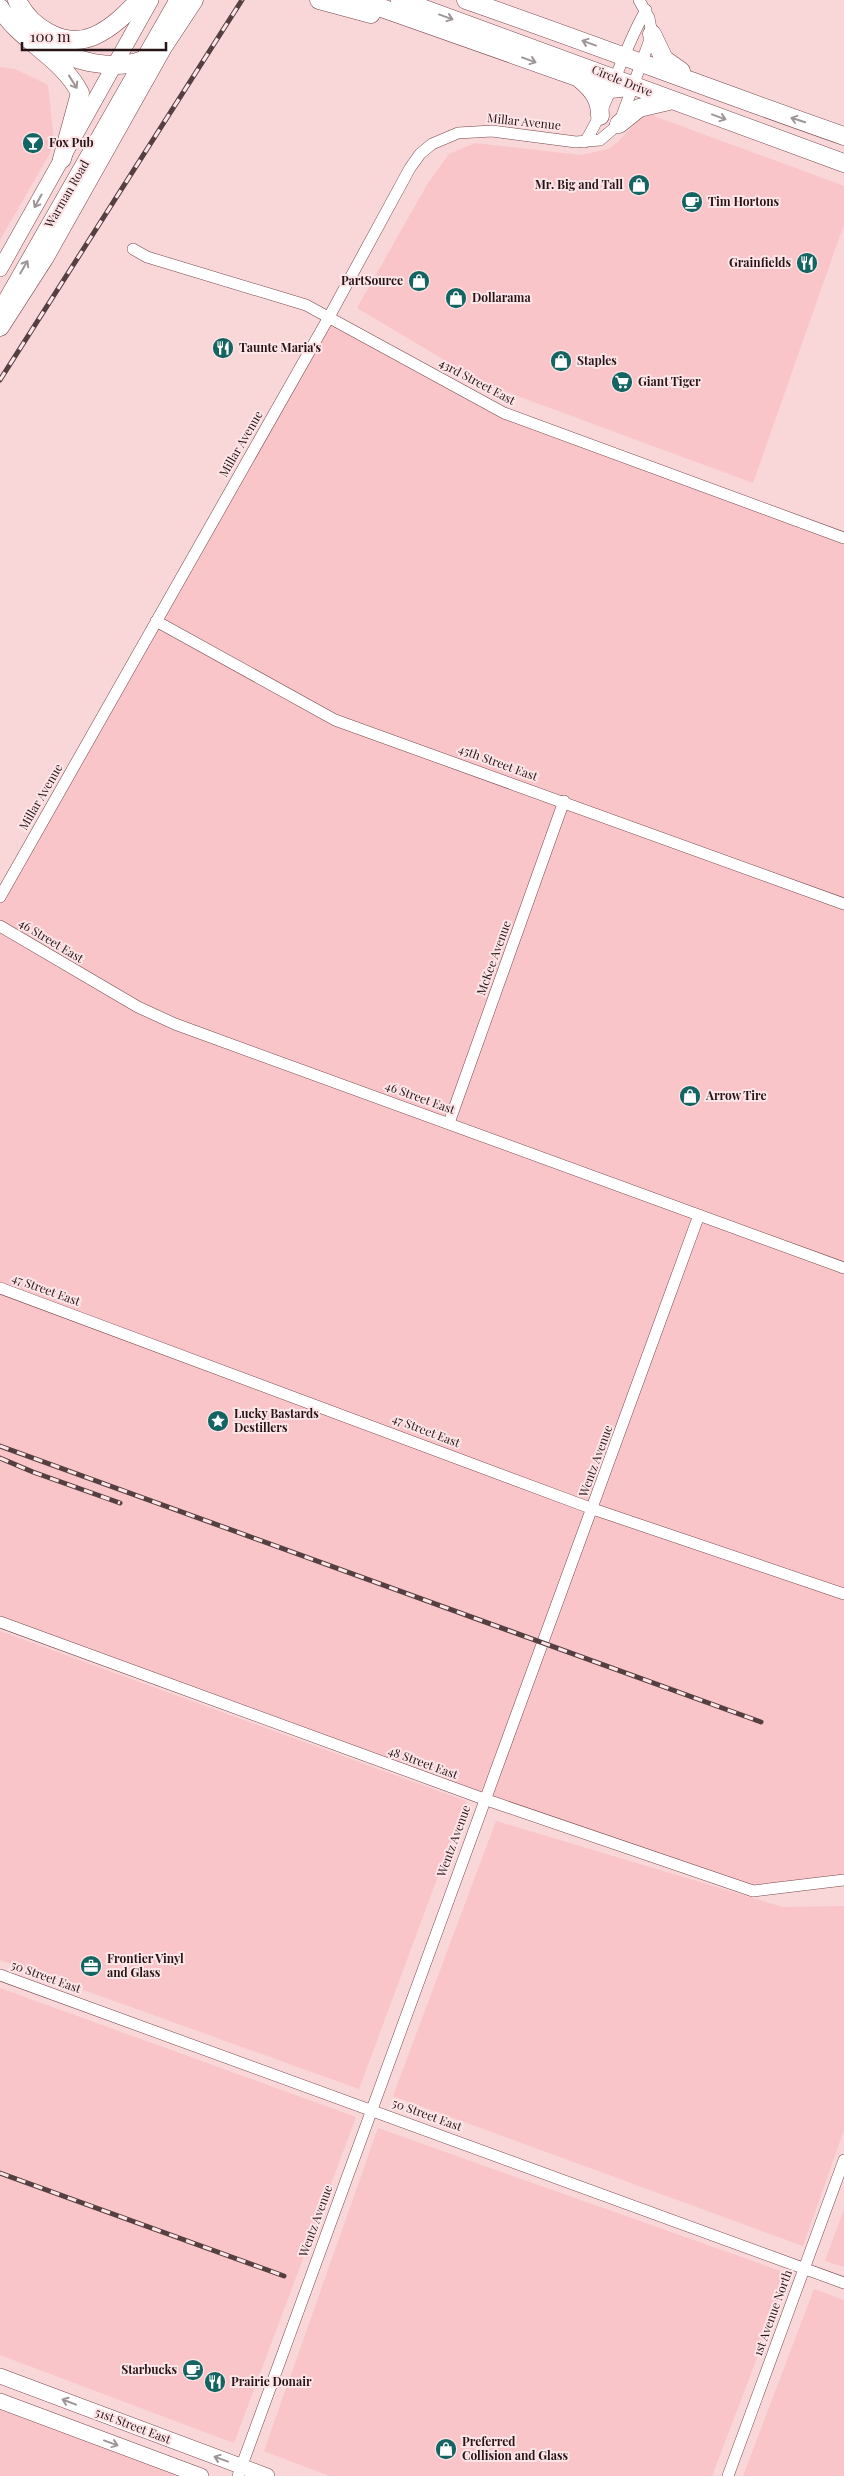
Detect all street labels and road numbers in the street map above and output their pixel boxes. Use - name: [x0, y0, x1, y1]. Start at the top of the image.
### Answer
- street label: Circle Drive: [589, 61, 655, 100]
- street label: Millar Avenue: [486, 109, 562, 133]
- street label: Warman Road: [40, 157, 92, 231]
- street label: 43rd Street East: [437, 354, 519, 408]
- street label: Millar Avenue: [215, 407, 266, 480]
- street label: 45th Street East: [457, 740, 541, 784]
- street label: Millar Avenue: [15, 760, 66, 833]
- street label: 46 Street East: [16, 914, 88, 966]
- street label: McKee Avenue: [472, 918, 514, 997]
- street label: 46 Street East: [383, 1077, 458, 1117]
- street label: 47 Street East: [10, 1269, 83, 1309]
- street label: 47 Street East: [390, 1410, 463, 1451]
- street label: Wentz Avenue: [574, 1422, 615, 1500]
- street label: 48 Street East: [386, 1742, 461, 1782]
- street label: Wentz Avenue: [432, 1802, 473, 1880]
- street label: 50 Street East: [9, 1956, 84, 1996]
- street label: 50 Street East: [390, 2094, 465, 2134]
- street label: Wentz Avenue: [294, 2182, 335, 2260]
- street label: 1st Avenue North: [749, 2267, 795, 2358]
- street label: 51st Street East: [93, 2403, 174, 2447]

